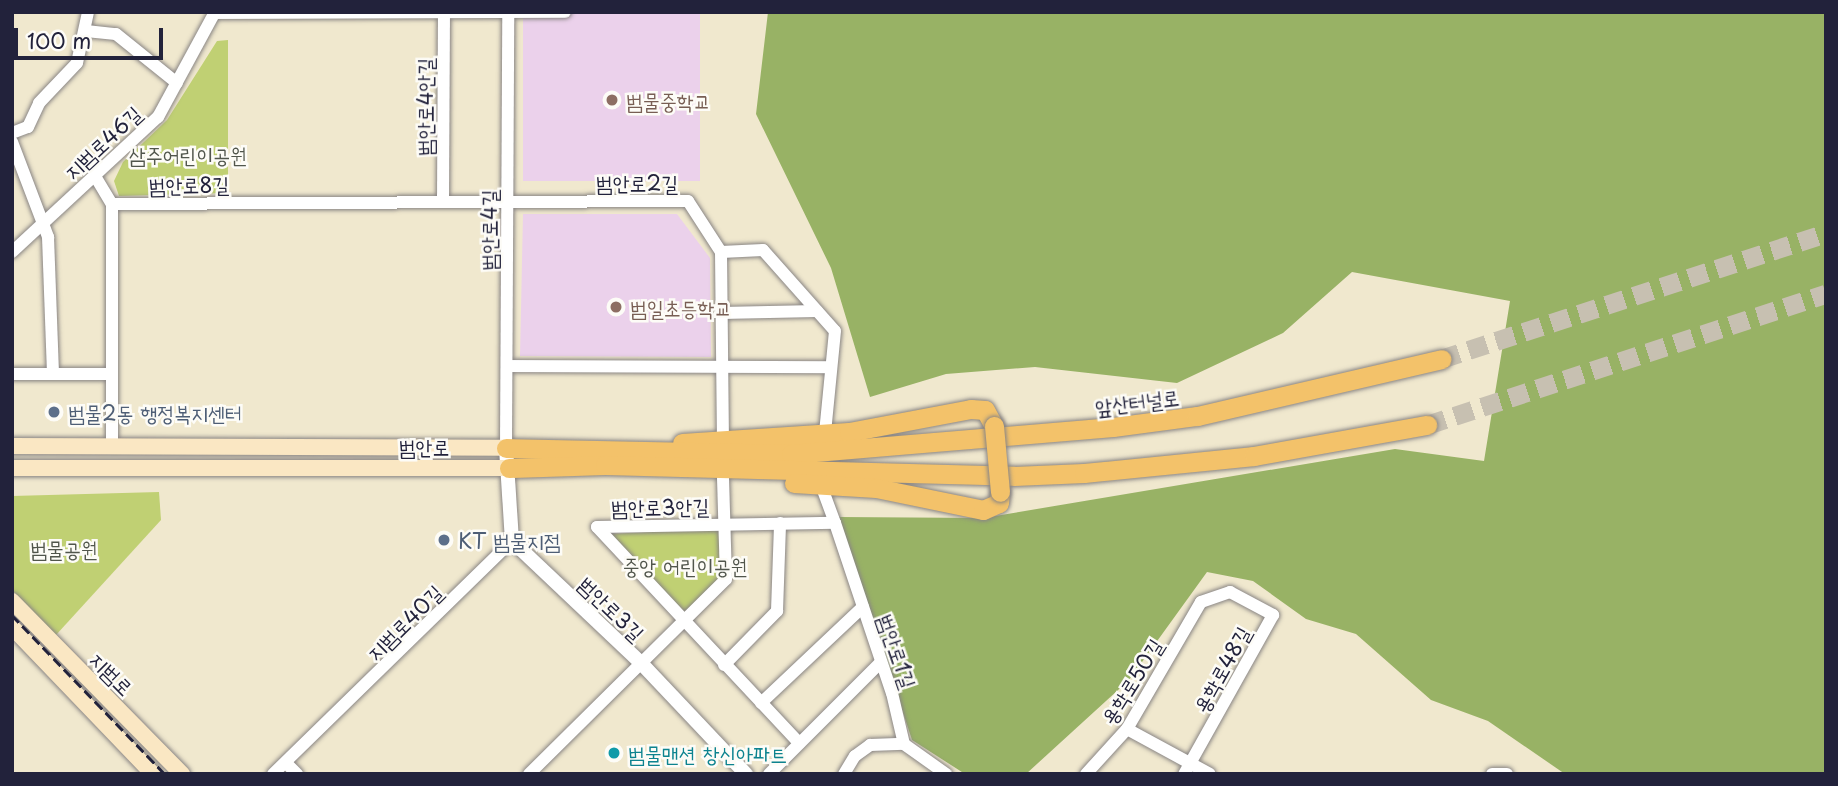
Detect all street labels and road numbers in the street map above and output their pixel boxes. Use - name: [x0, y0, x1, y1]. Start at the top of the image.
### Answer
- street label: 범안로4안길: [411, 58, 437, 156]
- street label: 지범로46길: [58, 100, 146, 184]
- street label: 범안로2길: [596, 169, 678, 195]
- street label: 범안로8길: [148, 171, 230, 197]
- street label: 범안로4길: [475, 189, 501, 271]
- street label: 앞산터널로: [1094, 383, 1180, 419]
- street label: 범안로: [399, 433, 449, 459]
- street label: 범안로3안길: [611, 493, 709, 519]
- street label: 범안로3길: [574, 571, 650, 645]
- street label: 지범로40길: [361, 579, 447, 665]
- street label: 범안로1길: [874, 610, 922, 692]
- street label: 용학로48길: [1187, 622, 1255, 716]
- street label: 용학로50길: [1095, 633, 1167, 729]
- street label: 지범로: [85, 646, 139, 700]

